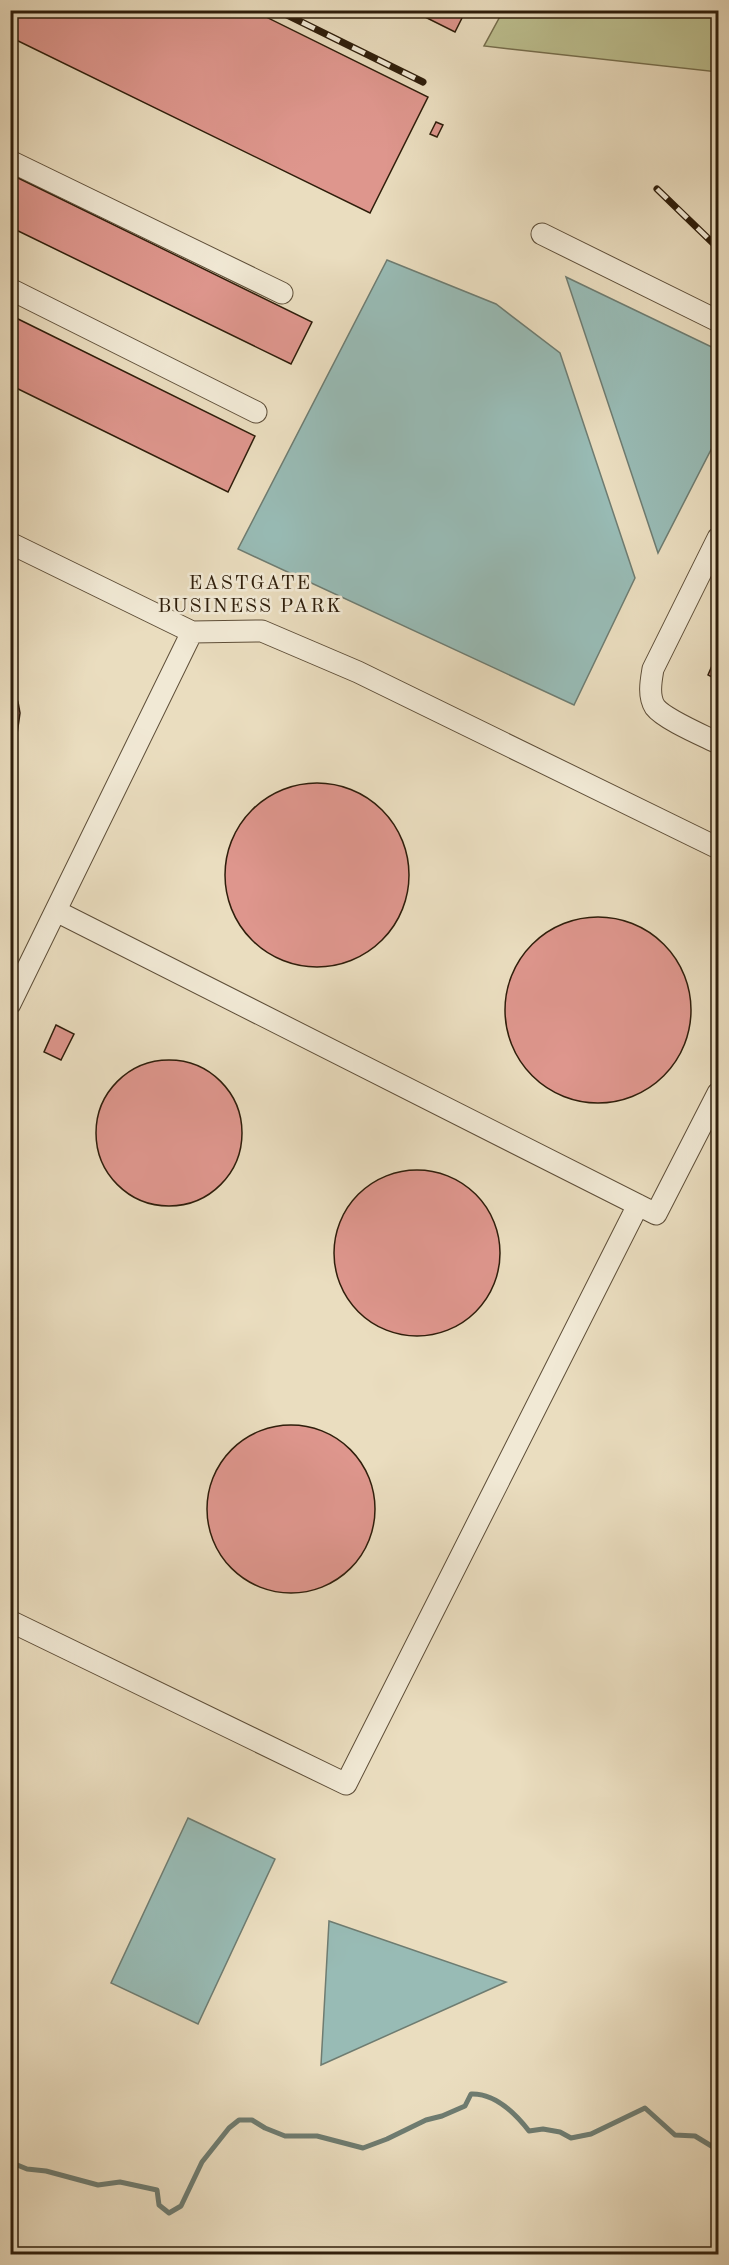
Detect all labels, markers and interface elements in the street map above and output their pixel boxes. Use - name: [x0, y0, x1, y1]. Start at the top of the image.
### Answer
- district label: EASTGATE BUSINESS PARK: [157, 574, 343, 617]

